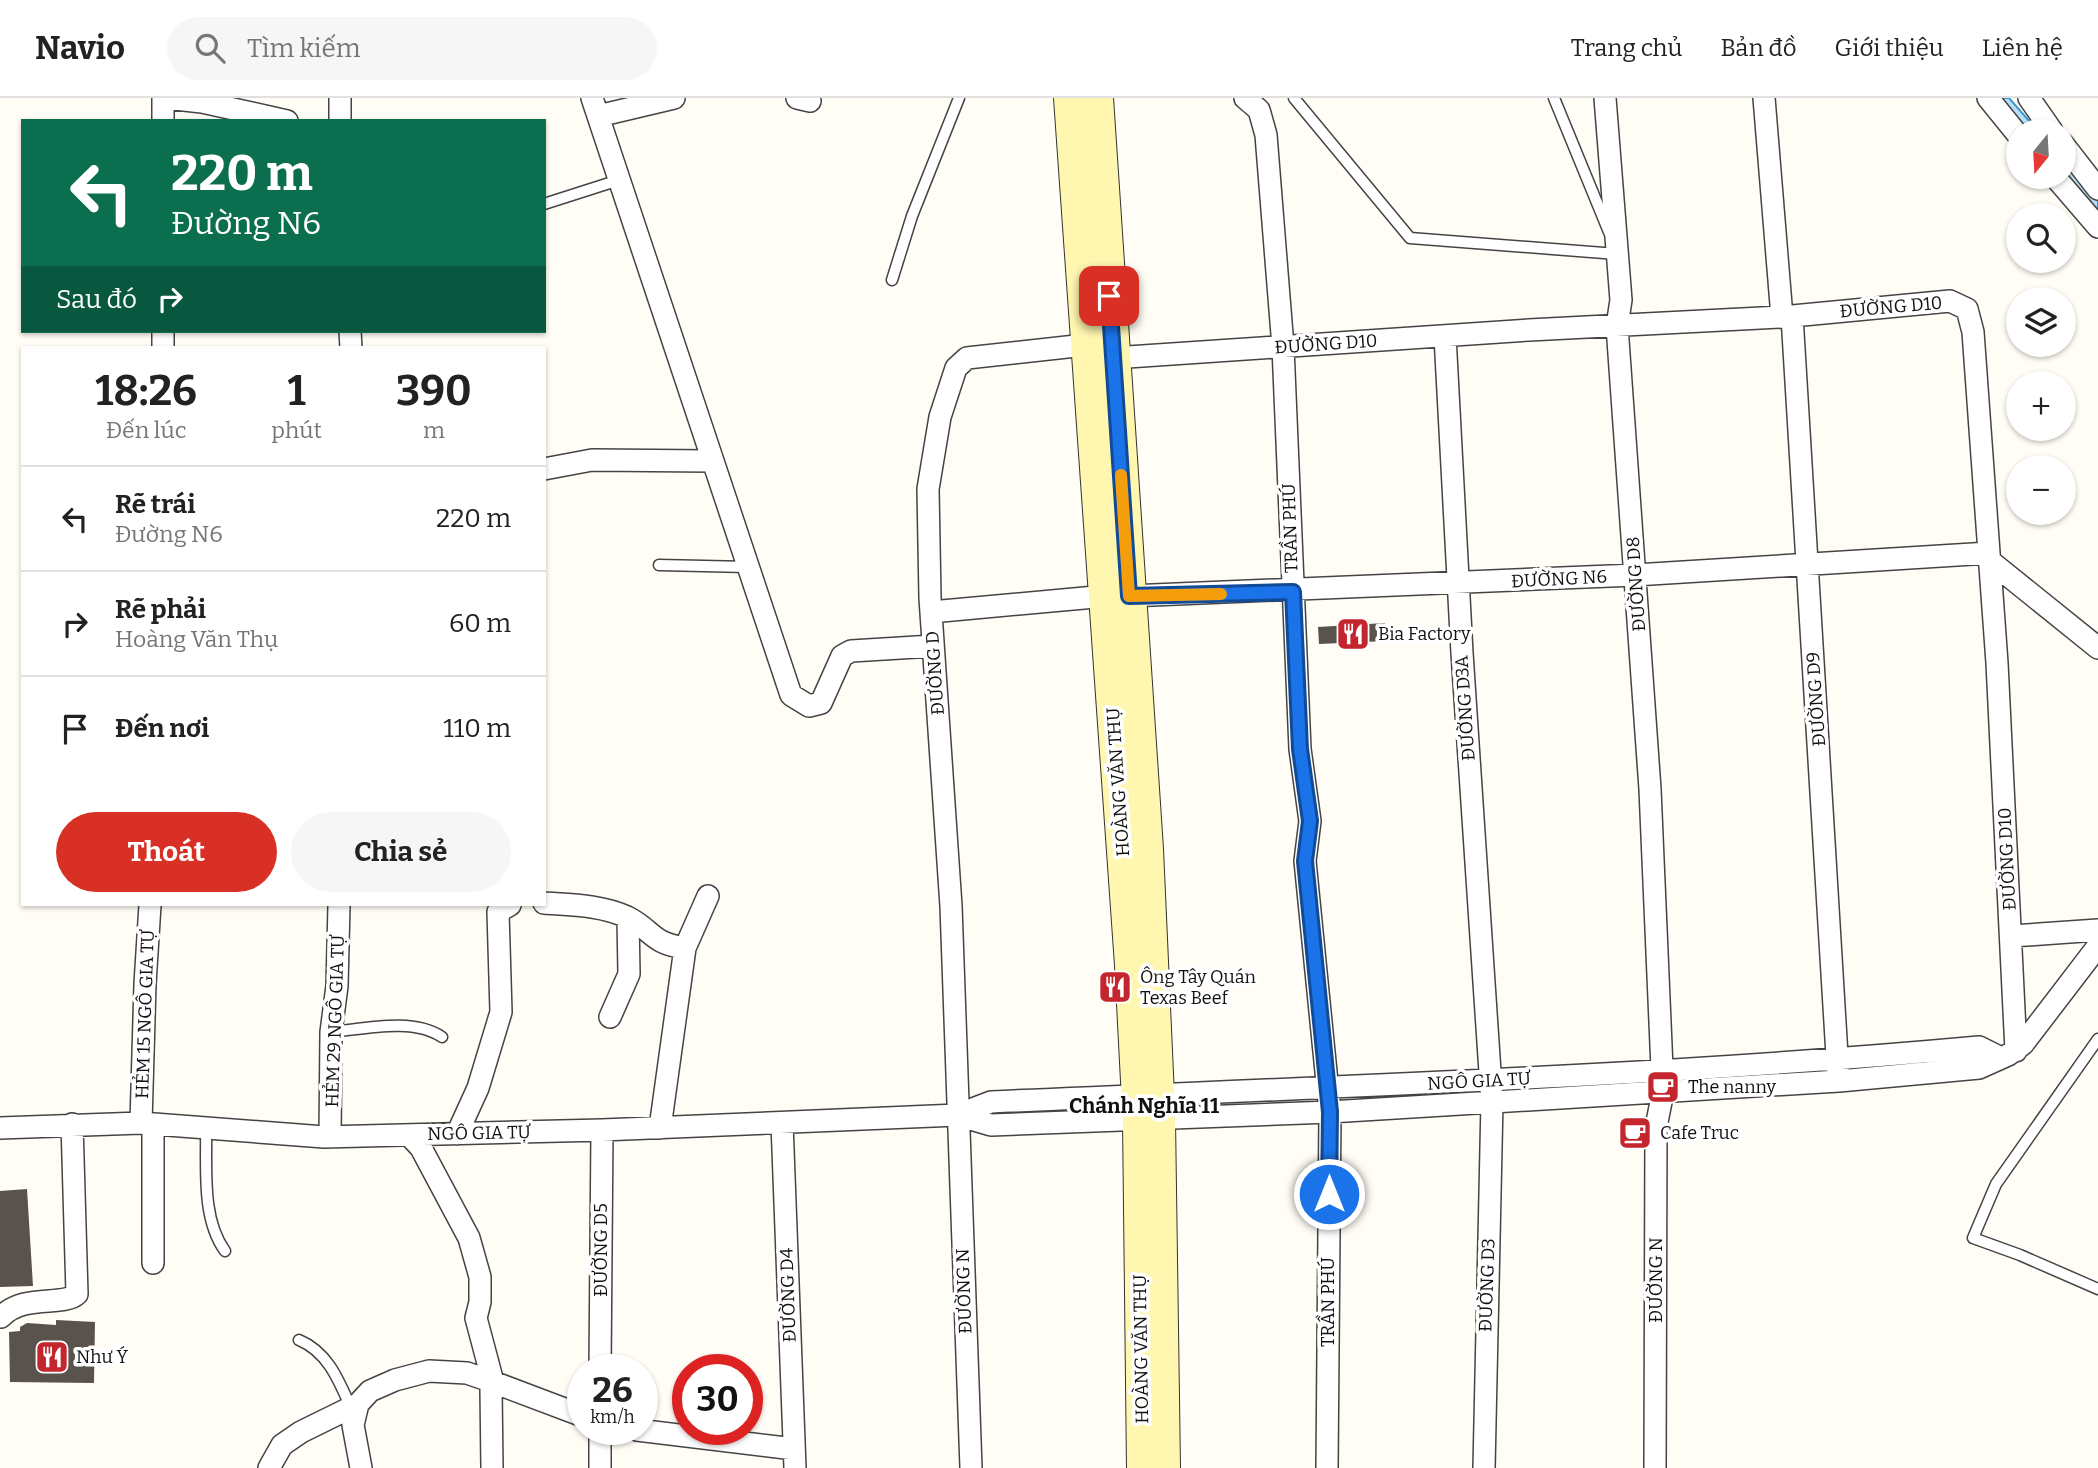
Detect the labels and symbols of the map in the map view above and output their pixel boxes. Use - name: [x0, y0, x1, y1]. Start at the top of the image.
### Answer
- north arrow: [2006, 119, 2076, 189]
- pin: [1079, 266, 1139, 326]
- street label: ĐƯỜNG D10: [1839, 292, 1943, 322]
- street label: ĐƯỜNG D10: [1274, 329, 1378, 359]
- street label: TRẦN PHÚ: [1275, 483, 1303, 573]
- street label: ĐƯỜNG D8: [1622, 536, 1650, 632]
- street label: ĐƯỜNG N6: [1511, 566, 1607, 592]
- restaurant icon: Bia Factory: [1334, 615, 1372, 653]
- place label: Bia Factory: [1378, 623, 1471, 645]
- street label: ĐƯỜNG D: [921, 630, 949, 716]
- street label: ĐƯỜNG D9: [1802, 651, 1830, 747]
- street label: ĐƯỜNG D3A: [1450, 654, 1480, 761]
- street label: HOÀNG VĂN THỤ: [1102, 707, 1134, 857]
- street label: ĐƯỜNG D10: [1993, 807, 2021, 911]
- street label: HẺM 15 NGÔ GIA TỰ: [131, 928, 159, 1099]
- street label: HẺM 29 NGÔ GIA TỰ: [321, 934, 349, 1108]
- place label: Ông Tây Quán Texas Beef: [1140, 966, 1257, 1009]
- restaurant icon: Ông Tây Quán Texas Beef: [1096, 968, 1134, 1006]
- street label: NGÔ GIA TỰ: [1427, 1067, 1532, 1095]
- cafe icon: The nanny: [1644, 1068, 1682, 1106]
- place label: The nanny: [1688, 1076, 1776, 1098]
- district label: Chánh Nghĩa 11: [1069, 1093, 1219, 1119]
- cafe icon: Cafe Truc: [1616, 1114, 1654, 1152]
- street label: NGÔ GIA TỰ: [427, 1121, 532, 1145]
- place label: Cafe Truc: [1660, 1122, 1739, 1144]
- position arrow: [1292, 1157, 1366, 1231]
- street label: ĐƯỜNG D5: [590, 1203, 612, 1297]
- street label: ĐƯỜNG N: [1645, 1237, 1667, 1323]
- street label: ĐƯỜNG D3: [1474, 1238, 1500, 1332]
- street label: ĐƯỜNG D4: [775, 1247, 801, 1343]
- street label: ĐƯỜNG N: [952, 1248, 976, 1334]
- street label: TRẦN PHÚ: [1315, 1257, 1339, 1347]
- street label: HOÀNG VĂN THỤ: [1129, 1274, 1153, 1424]
- restaurant icon: Như Ý: [33, 1338, 71, 1376]
- place label: Như Ý: [76, 1345, 128, 1368]
- speed limit sign: 30: [672, 1354, 763, 1445]

